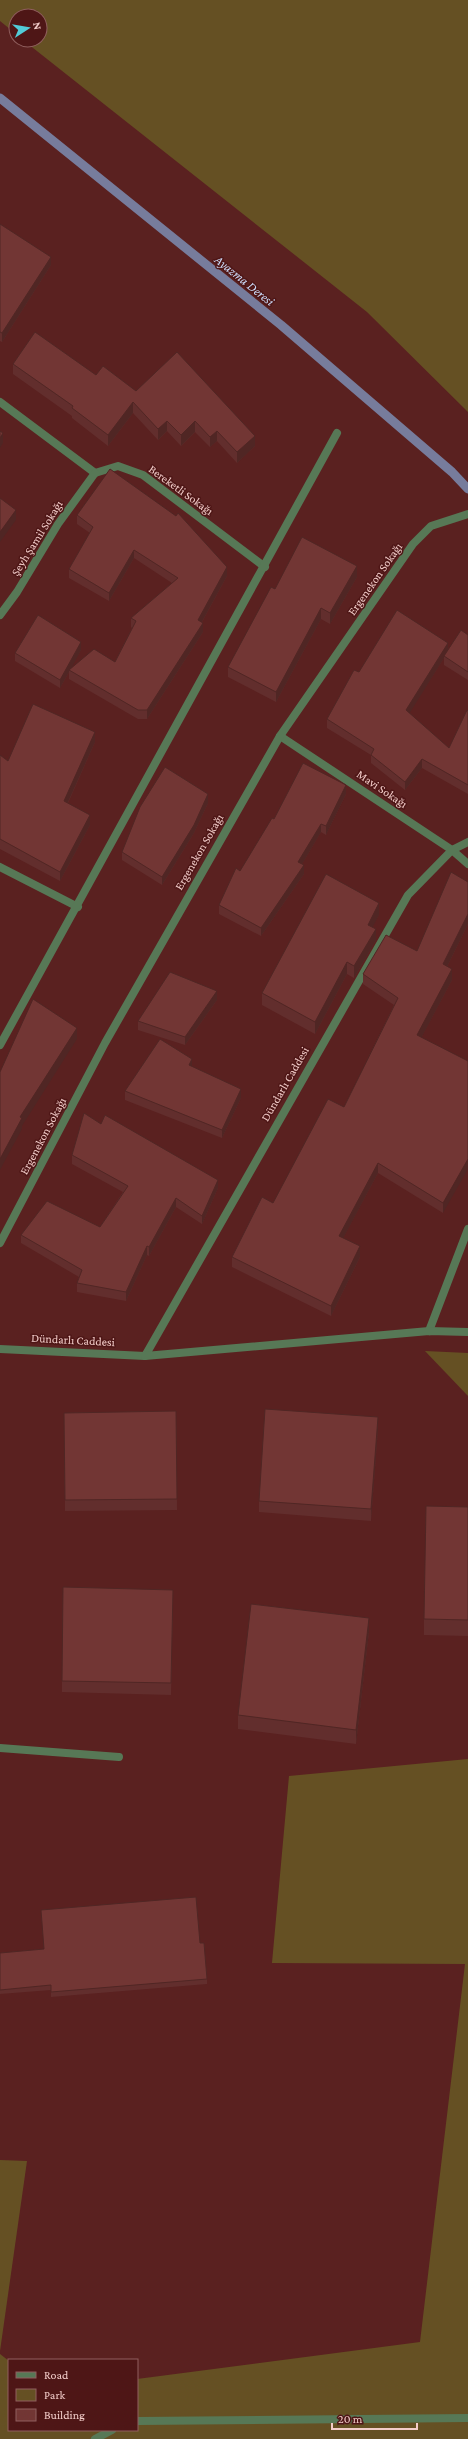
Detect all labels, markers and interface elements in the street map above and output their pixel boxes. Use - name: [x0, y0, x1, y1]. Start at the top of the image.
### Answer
- north arrow: [8, 8, 48, 48]
- text: N: [31, 21, 45, 31]
- water label: Ayazma Deresi: [211, 251, 278, 309]
- street label: Bereketli Sokağı: [146, 462, 216, 518]
- street label: Şeyh Şamil Sokağı: [8, 498, 66, 578]
- street label: Ergenekon Sokağı: [345, 540, 405, 618]
- street label: Mavi Sokağı: [354, 767, 410, 811]
- street label: Ergenekon Sokağı: [172, 812, 226, 892]
- street label: Dündarlı Caddesi: [258, 1044, 312, 1124]
- street label: Ergenekon Sokağı: [17, 1095, 69, 1177]
- street label: Dündarlı Caddesi: [31, 1331, 115, 1349]
- legend: [8, 2359, 138, 2431]
- text: Road: [44, 2368, 69, 2382]
- text: Park: [44, 2388, 66, 2402]
- scale bar: [332, 2405, 417, 2431]
- text: Building: [44, 2408, 85, 2422]
- text: 20 m: [338, 2412, 363, 2426]

